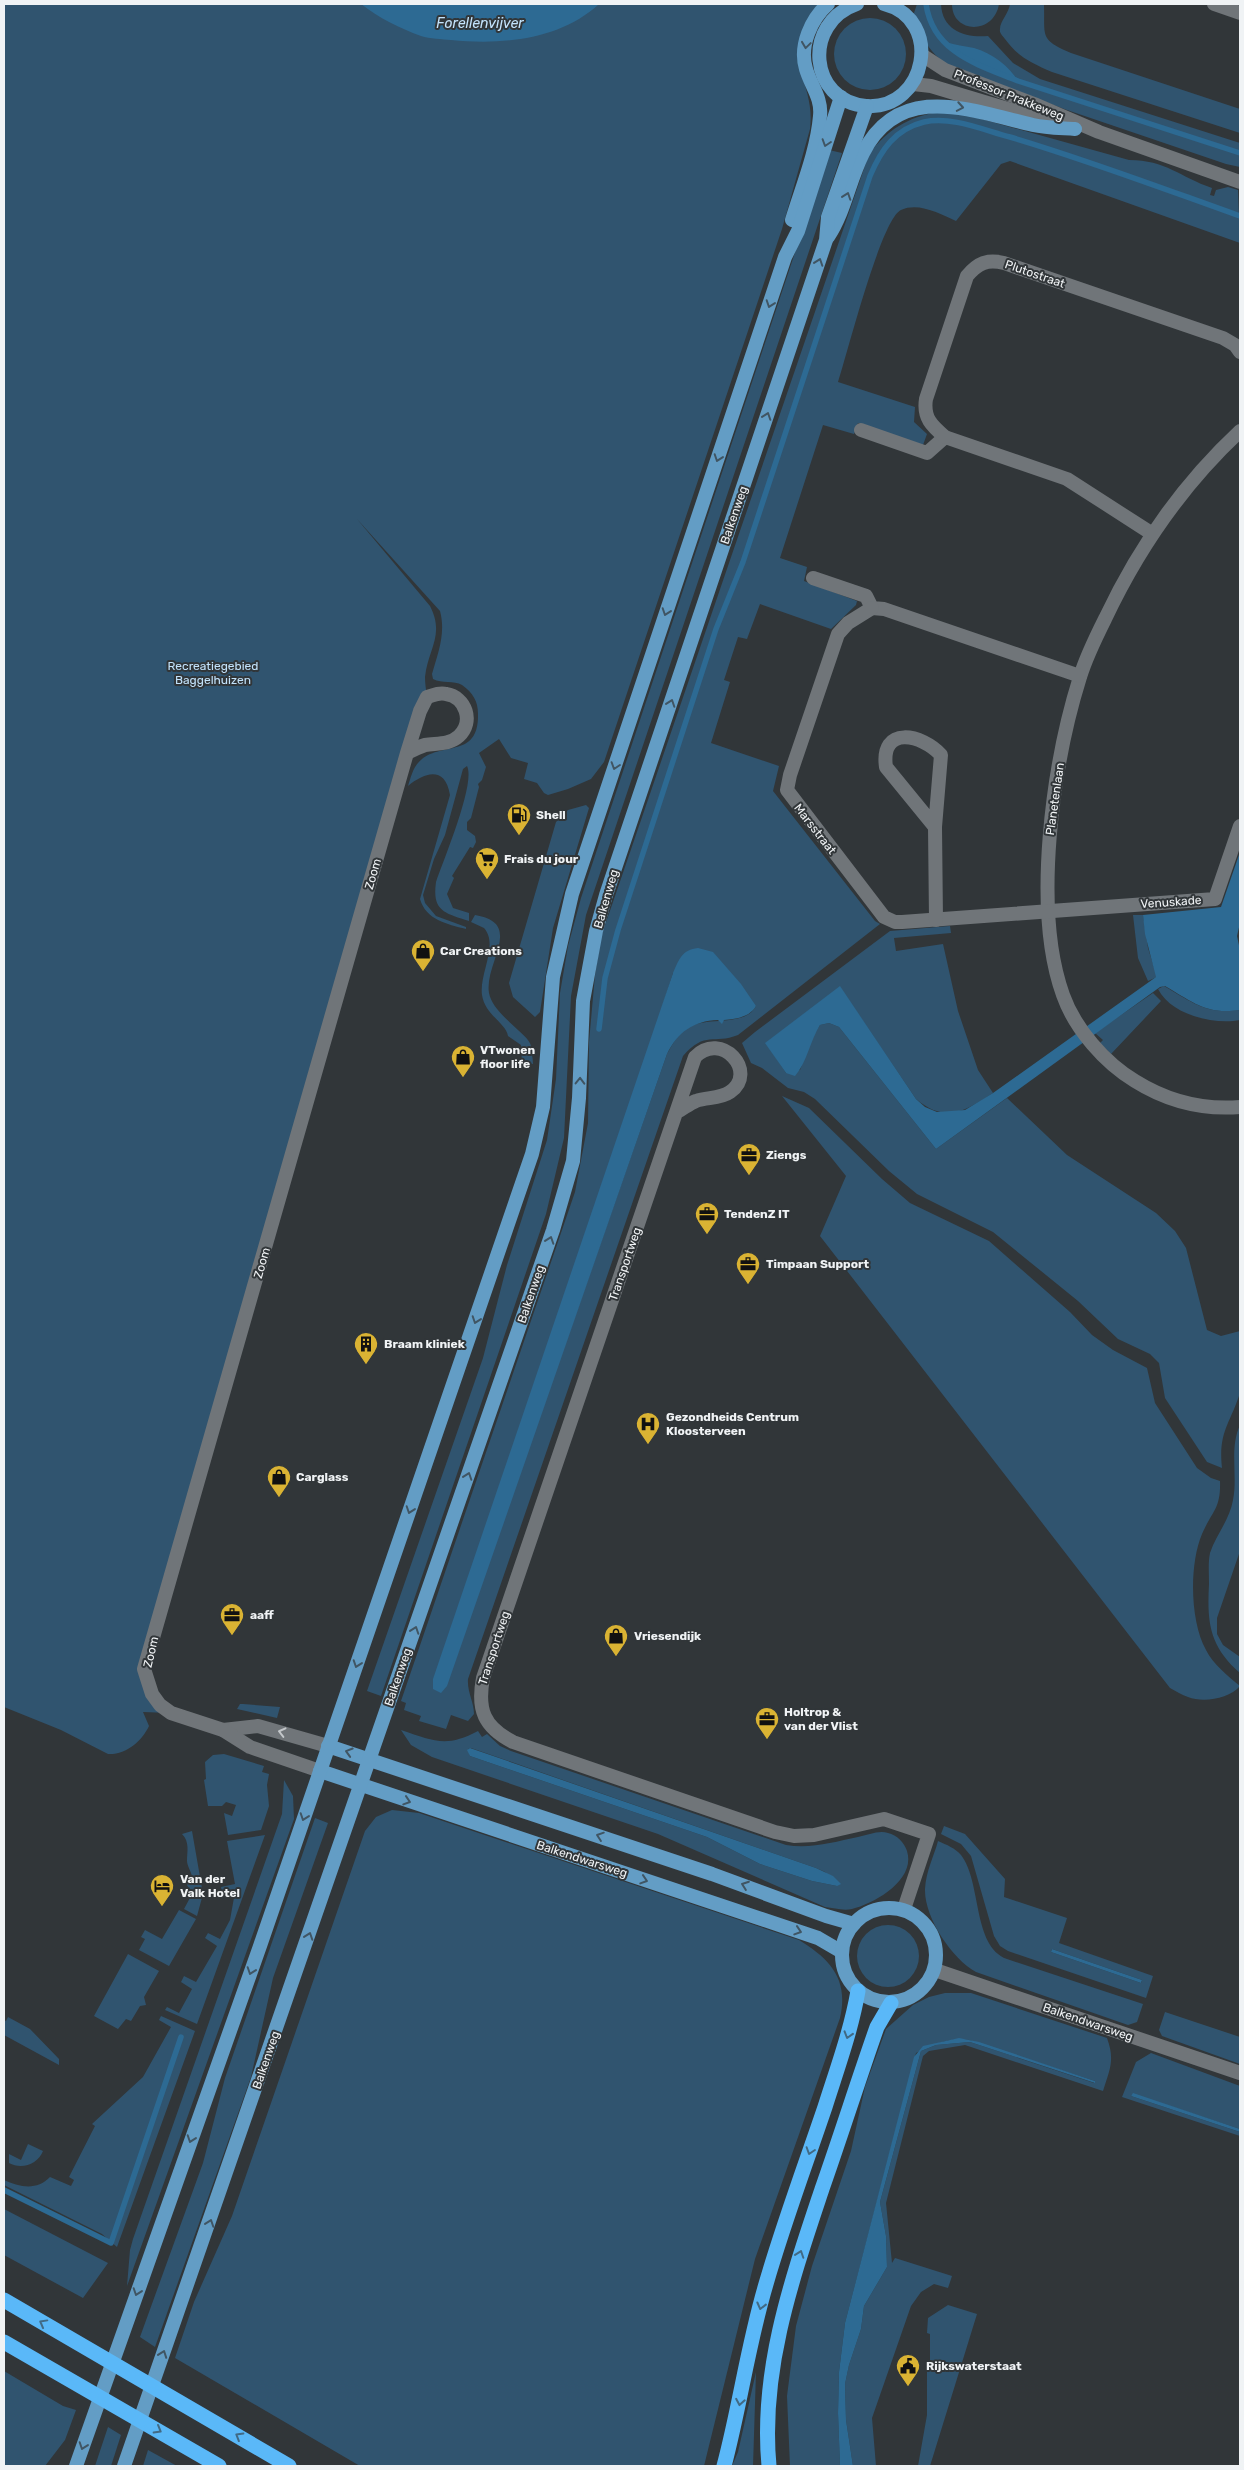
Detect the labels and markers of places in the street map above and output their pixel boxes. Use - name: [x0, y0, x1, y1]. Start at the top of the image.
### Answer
- fuel station icon: Shell: [506, 802, 532, 836]
- place label: Shell: [536, 808, 566, 822]
- supermarket icon: Frais du jour: [474, 846, 500, 880]
- place label: Frais du jour: [504, 852, 579, 866]
- shop icon: Car Creations: [410, 938, 436, 972]
- place label: Car Creations: [440, 944, 522, 958]
- place label: VTwonen floor life: [480, 1043, 535, 1071]
- shop icon: VTwonen floor life: [450, 1044, 476, 1078]
- office icon: Ziengs: [736, 1142, 762, 1176]
- place label: Ziengs: [766, 1148, 807, 1162]
- office icon: TendenZ IT: [694, 1201, 720, 1235]
- place label: TendenZ IT: [724, 1207, 790, 1221]
- office icon: Timpaan Support: [735, 1251, 761, 1285]
- place label: Timpaan Support: [766, 1257, 869, 1271]
- building icon: Braam kliniek: [353, 1331, 379, 1365]
- place label: Braam kliniek: [384, 1337, 465, 1351]
- place label: Gezondheids Centrum Kloosterveen: [666, 1410, 799, 1438]
- hospital icon: Gezondheids Centrum Kloosterveen: [635, 1411, 661, 1445]
- shop icon: Carglass: [266, 1464, 292, 1498]
- place label: Carglass: [296, 1470, 349, 1484]
- office icon: aaff: [219, 1602, 245, 1636]
- place label: aaff: [250, 1608, 274, 1622]
- shop icon: Vriesendijk: [603, 1623, 629, 1657]
- place label: Vriesendijk: [634, 1629, 701, 1643]
- place label: Holtrop & van der Vlist: [784, 1705, 858, 1733]
- office icon: Holtrop & van der Vlist: [754, 1706, 780, 1740]
- place label: Van der Valk Hotel: [180, 1872, 240, 1900]
- hotel icon: Van der Valk Hotel: [149, 1873, 175, 1907]
- public building icon: Rijkswaterstaat: [895, 2353, 921, 2387]
- place label: Rijkswaterstaat: [926, 2359, 1022, 2373]

